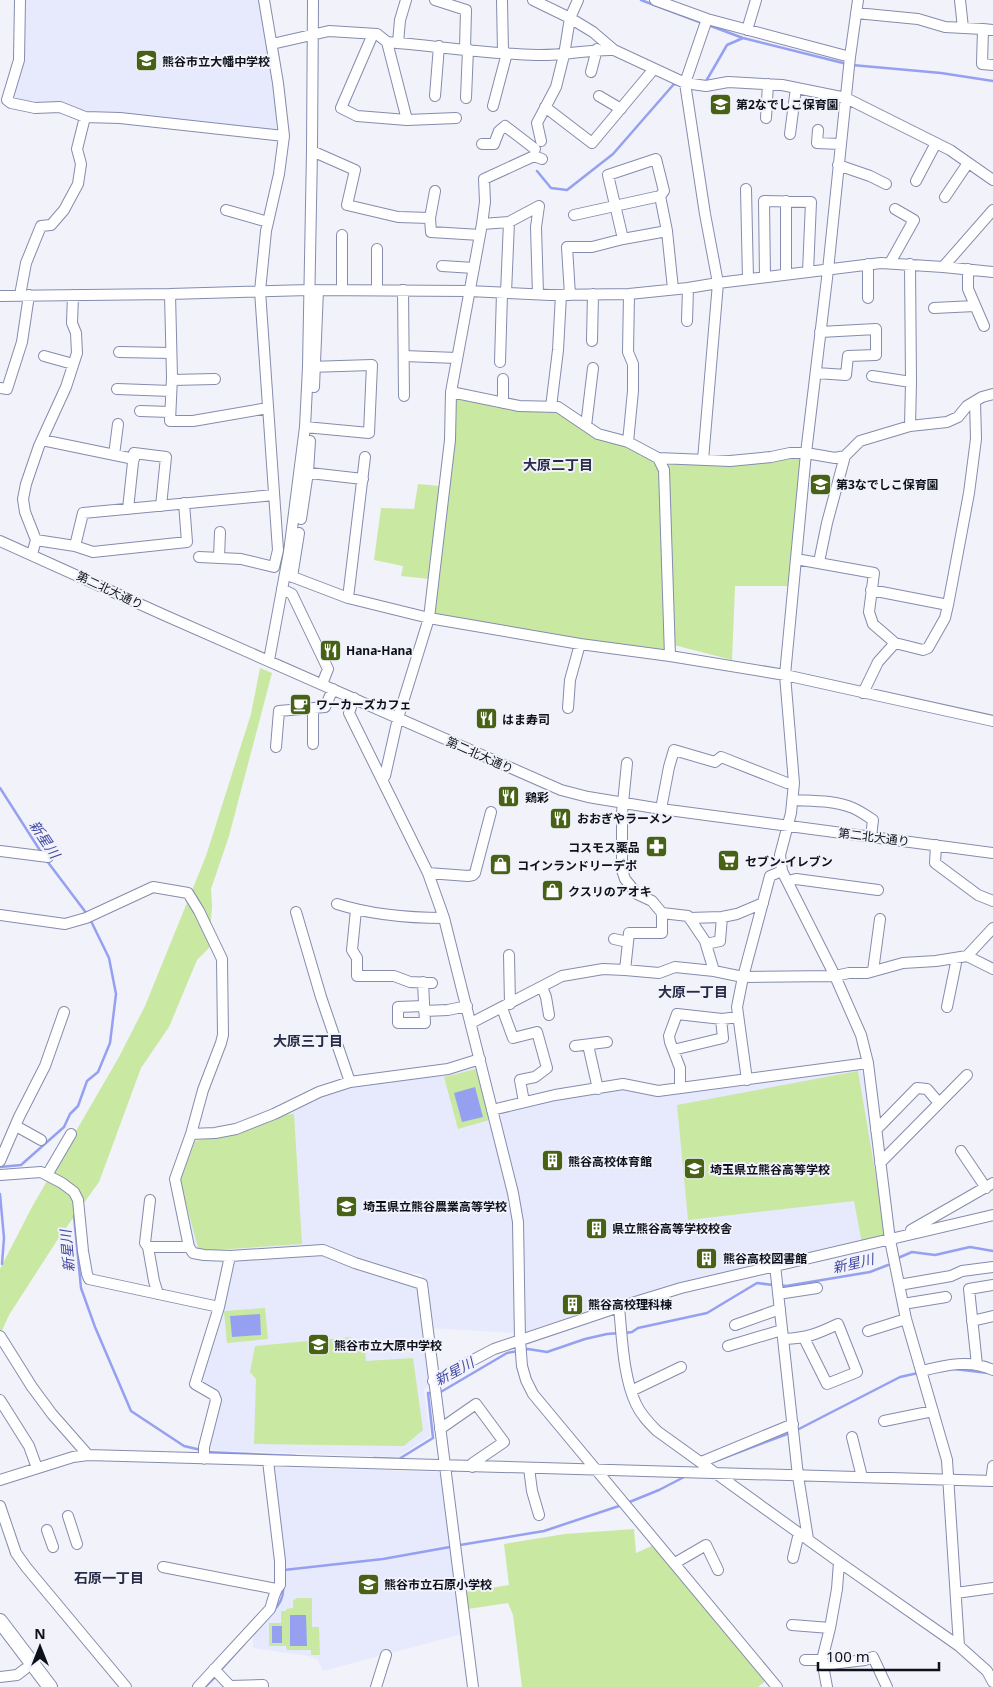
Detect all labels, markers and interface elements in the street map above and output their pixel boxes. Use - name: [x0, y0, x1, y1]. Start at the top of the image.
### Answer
- school or university icon: 熊谷市立大幡中学校: [134, 49, 158, 73]
- place label: 熊谷市立大幡中学校: [162, 53, 270, 70]
- school or university icon: 第2なでしこ保育園: [708, 92, 732, 116]
- place label: 第2なでしこ保育園: [736, 96, 839, 113]
- district label: 大原二丁目: [523, 455, 593, 474]
- school or university icon: 第3なでしこ保育園: [808, 472, 832, 496]
- place label: 第3なでしこ保育園: [836, 476, 939, 493]
- street label: 第二北大通り: [74, 567, 146, 613]
- restaurant icon: Hana-Hana: [318, 638, 342, 662]
- place label: Hana-Hana: [346, 642, 413, 659]
- cafe icon: ワーカーズカフェ: [288, 692, 312, 716]
- place label: ワーカーズカフェ: [316, 696, 411, 713]
- restaurant icon: はま寿司: [474, 707, 498, 731]
- place label: はま寿司: [502, 711, 550, 728]
- street label: 第二北大通り: [444, 733, 516, 777]
- restaurant icon: 鶏彩: [497, 785, 521, 809]
- place label: 鶏彩: [525, 789, 549, 806]
- restaurant icon: おおぎやラーメン: [549, 806, 573, 830]
- place label: おおぎやラーメン: [577, 810, 673, 827]
- water label: 新星川: [25, 816, 66, 863]
- street label: 第二北大通り: [837, 824, 911, 850]
- pharmacy icon: コスモス薬品: [644, 835, 668, 859]
- place label: コスモス薬品: [568, 839, 640, 856]
- supermarket icon: セブン-イレブン: [717, 849, 741, 873]
- shop icon: コインランドリーデポ: [489, 853, 513, 877]
- place label: セブン-イレブン: [745, 853, 833, 870]
- place label: コインランドリーデポ: [517, 857, 637, 874]
- shop icon: クスリのアオキ: [540, 879, 564, 903]
- place label: クスリのアオキ: [568, 883, 652, 900]
- district label: 大原一丁目: [658, 982, 728, 1001]
- district label: 大原三丁目: [273, 1031, 343, 1050]
- building icon: 熊谷高校体育館: [540, 1149, 564, 1173]
- place label: 熊谷高校体育館: [568, 1153, 652, 1170]
- school or university icon: 埼玉県立熊谷高等学校: [682, 1157, 706, 1181]
- place label: 埼玉県立熊谷高等学校: [710, 1161, 830, 1178]
- school or university icon: 埼玉県立熊谷農業高等学校: [335, 1194, 359, 1218]
- place label: 埼玉県立熊谷農業高等学校: [363, 1198, 507, 1215]
- building icon: 県立熊谷高等学校校舎: [584, 1216, 608, 1240]
- place label: 県立熊谷高等学校校舎: [612, 1220, 732, 1237]
- water label: 新星川: [56, 1227, 78, 1273]
- building icon: 熊谷高校図書館: [695, 1246, 719, 1270]
- water label: 新星川: [830, 1249, 878, 1277]
- place label: 熊谷高校図書館: [723, 1250, 807, 1267]
- building icon: 熊谷高校理科棟: [560, 1292, 584, 1316]
- place label: 熊谷高校理科棟: [588, 1296, 672, 1313]
- school or university icon: 熊谷市立大原中学校: [306, 1333, 330, 1357]
- place label: 熊谷市立大原中学校: [334, 1337, 442, 1354]
- water label: 新星川: [431, 1352, 479, 1389]
- district label: 石原一丁目: [74, 1568, 144, 1587]
- school or university icon: 熊谷市立石原小学校: [356, 1572, 380, 1596]
- place label: 熊谷市立石原小学校: [384, 1576, 492, 1593]
- north arrow: [15, 1622, 65, 1672]
- text: N: [34, 1624, 46, 1643]
- scale bar: [818, 1640, 939, 1672]
- text: 100 m: [826, 1646, 870, 1666]

